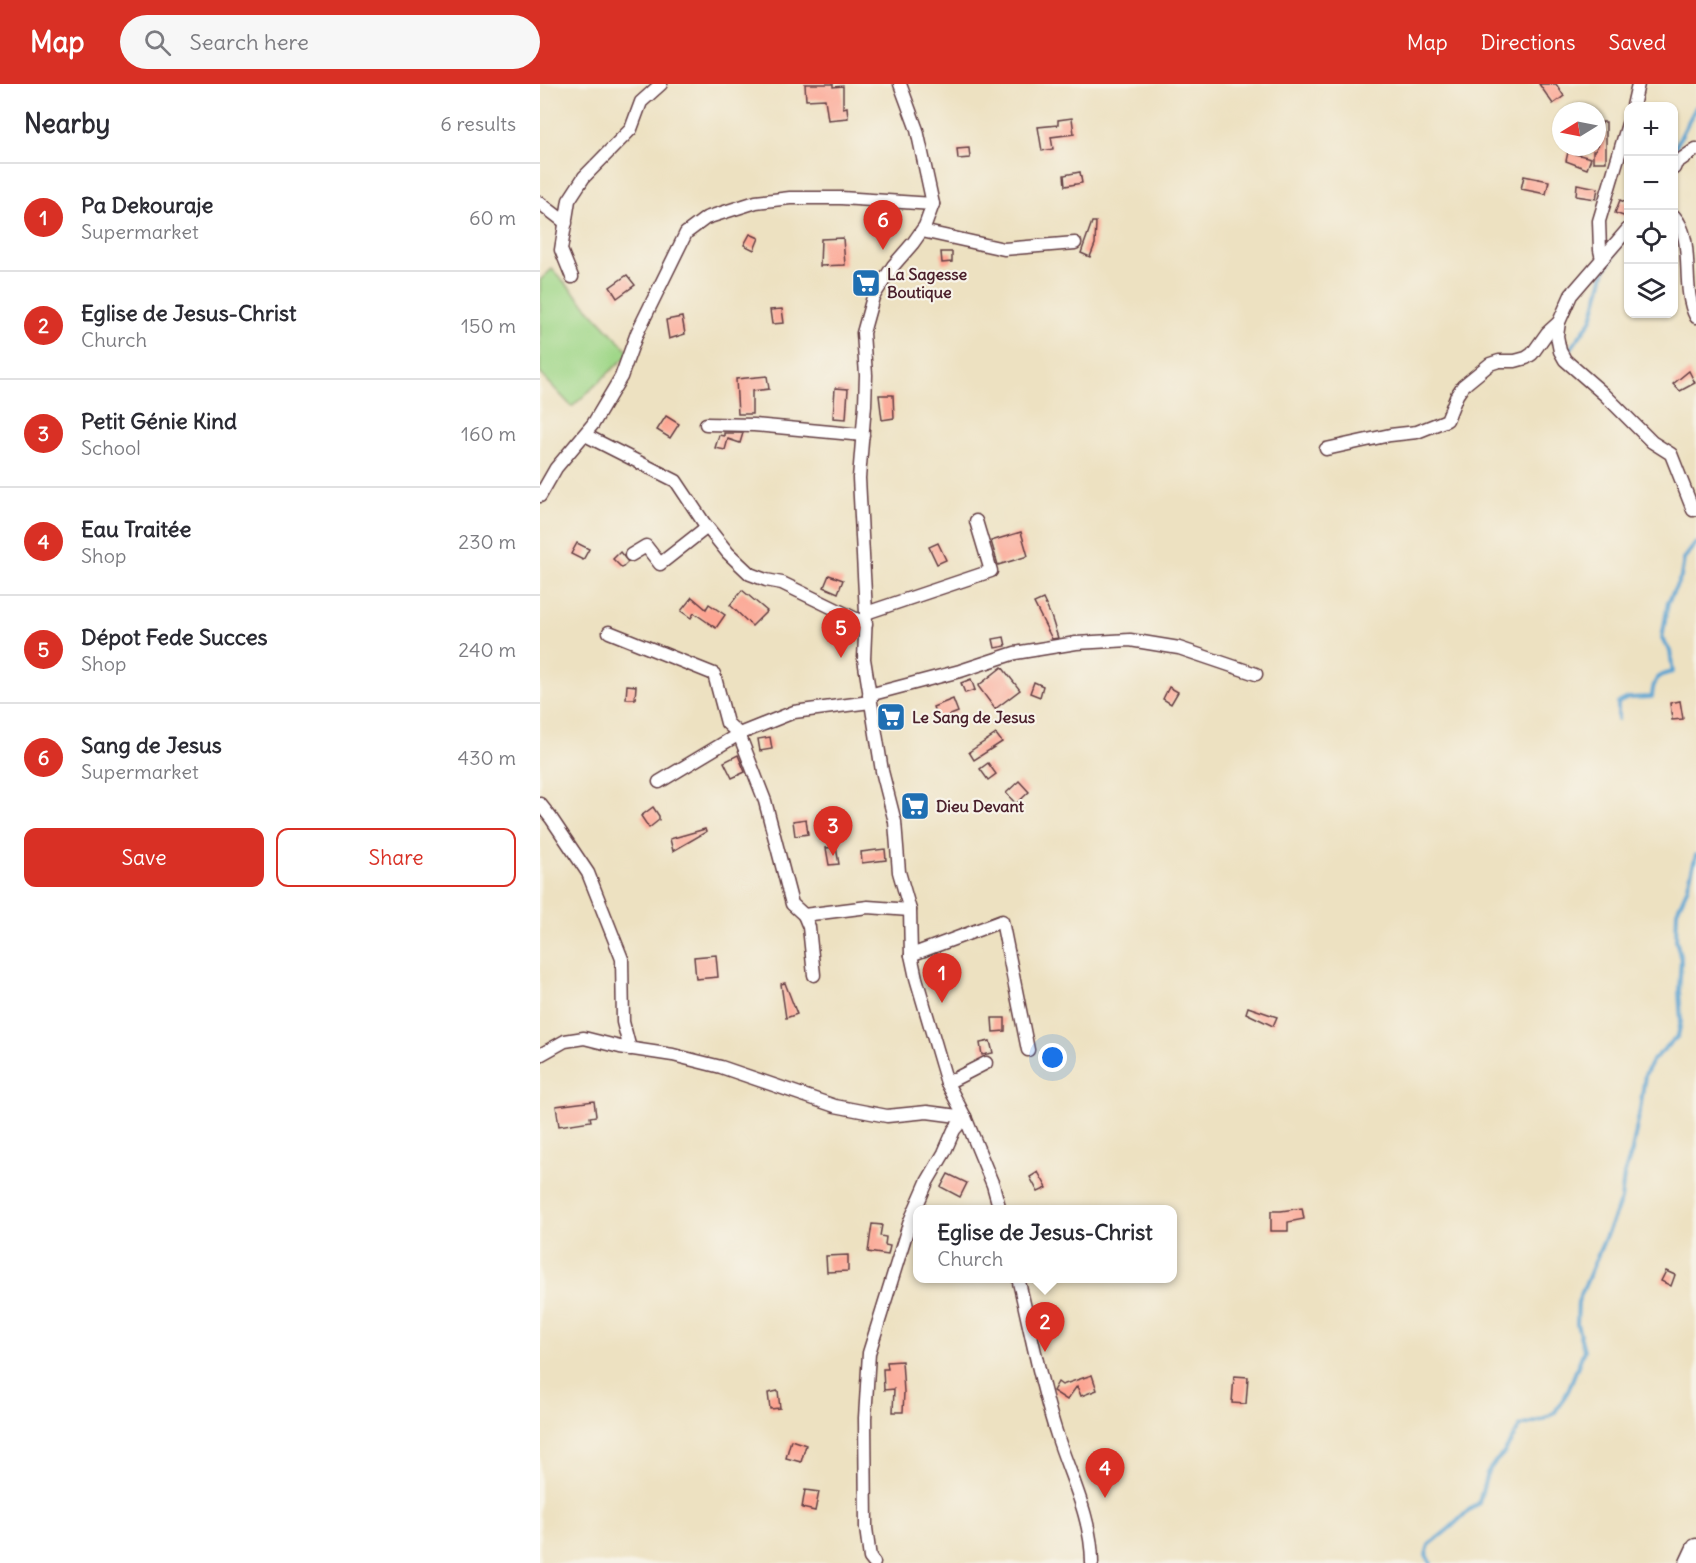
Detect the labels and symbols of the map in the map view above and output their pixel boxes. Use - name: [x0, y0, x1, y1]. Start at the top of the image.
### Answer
- north arrow: [1552, 102, 1606, 156]
- pin: 6: [864, 200, 902, 250]
- place label: La Sagesse Boutique: [887, 264, 968, 303]
- supermarket icon: La Sagesse Boutique: [850, 267, 882, 299]
- pin: 5: [822, 608, 860, 658]
- supermarket icon: Le Sang de Jesus: [875, 701, 907, 733]
- place label: Le Sang de Jesus: [912, 707, 1035, 728]
- supermarket icon: Dieu Devant: [899, 790, 931, 822]
- place label: Dieu Devant: [936, 796, 1025, 816]
- pin: 3: [814, 806, 852, 856]
- pin: 1: [922, 954, 962, 1003]
- your location: [1038, 1043, 1067, 1072]
- pin: 2: [1026, 1302, 1064, 1352]
- pin: 4: [1086, 1448, 1124, 1498]

